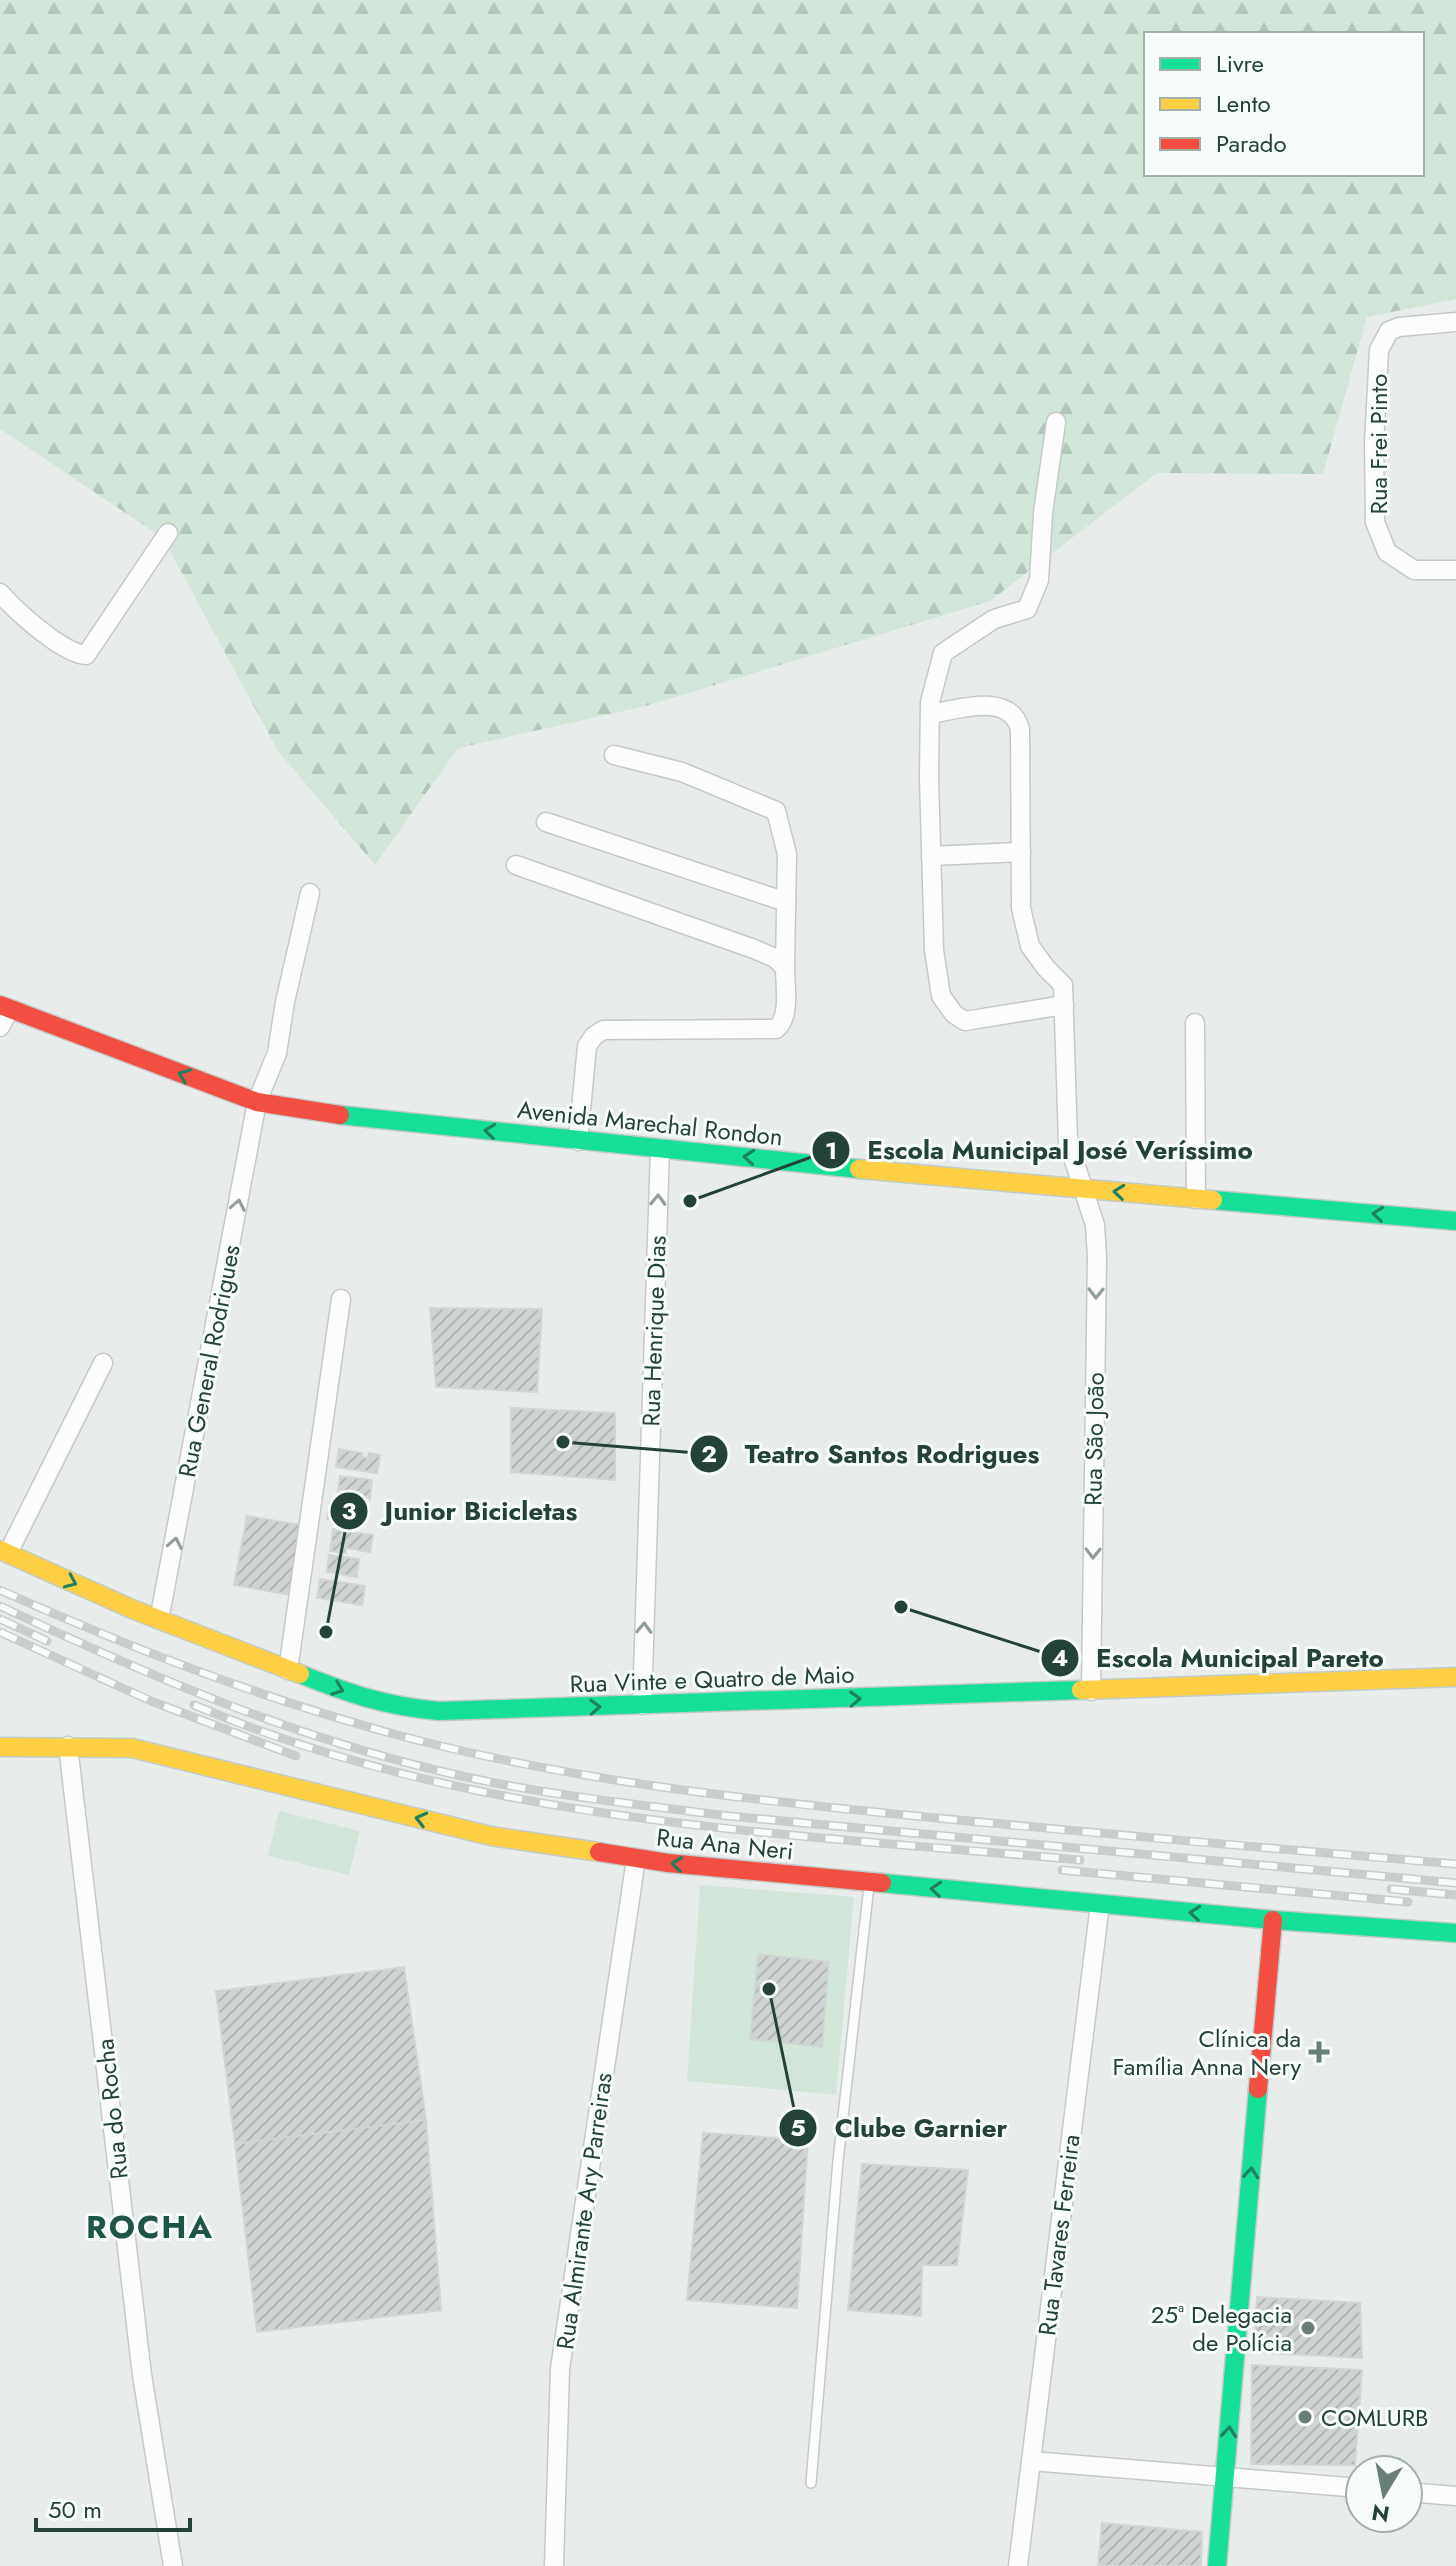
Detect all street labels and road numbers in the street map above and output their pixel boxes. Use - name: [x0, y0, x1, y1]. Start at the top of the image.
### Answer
- street label: Rua Frei Pinto: [1361, 374, 1396, 514]
- street label: Avenida Marechal Rondon: [516, 1092, 784, 1154]
- street label: Rua Henrique Dias: [633, 1235, 675, 1427]
- street label: Rua General Rodrigues: [169, 1242, 249, 1480]
- street label: Rua São João: [1075, 1372, 1113, 1506]
- street label: Rua Vinte e Quatro de Maio: [569, 1657, 855, 1701]
- street label: Rua Ana Neri: [655, 1819, 795, 1869]
- street label: Rua do Rocha: [87, 2037, 137, 2181]
- street label: Rua Almirante Ary Parreiras: [547, 2070, 621, 2352]
- street label: Rua Tavares Ferreira: [1029, 2132, 1089, 2338]

